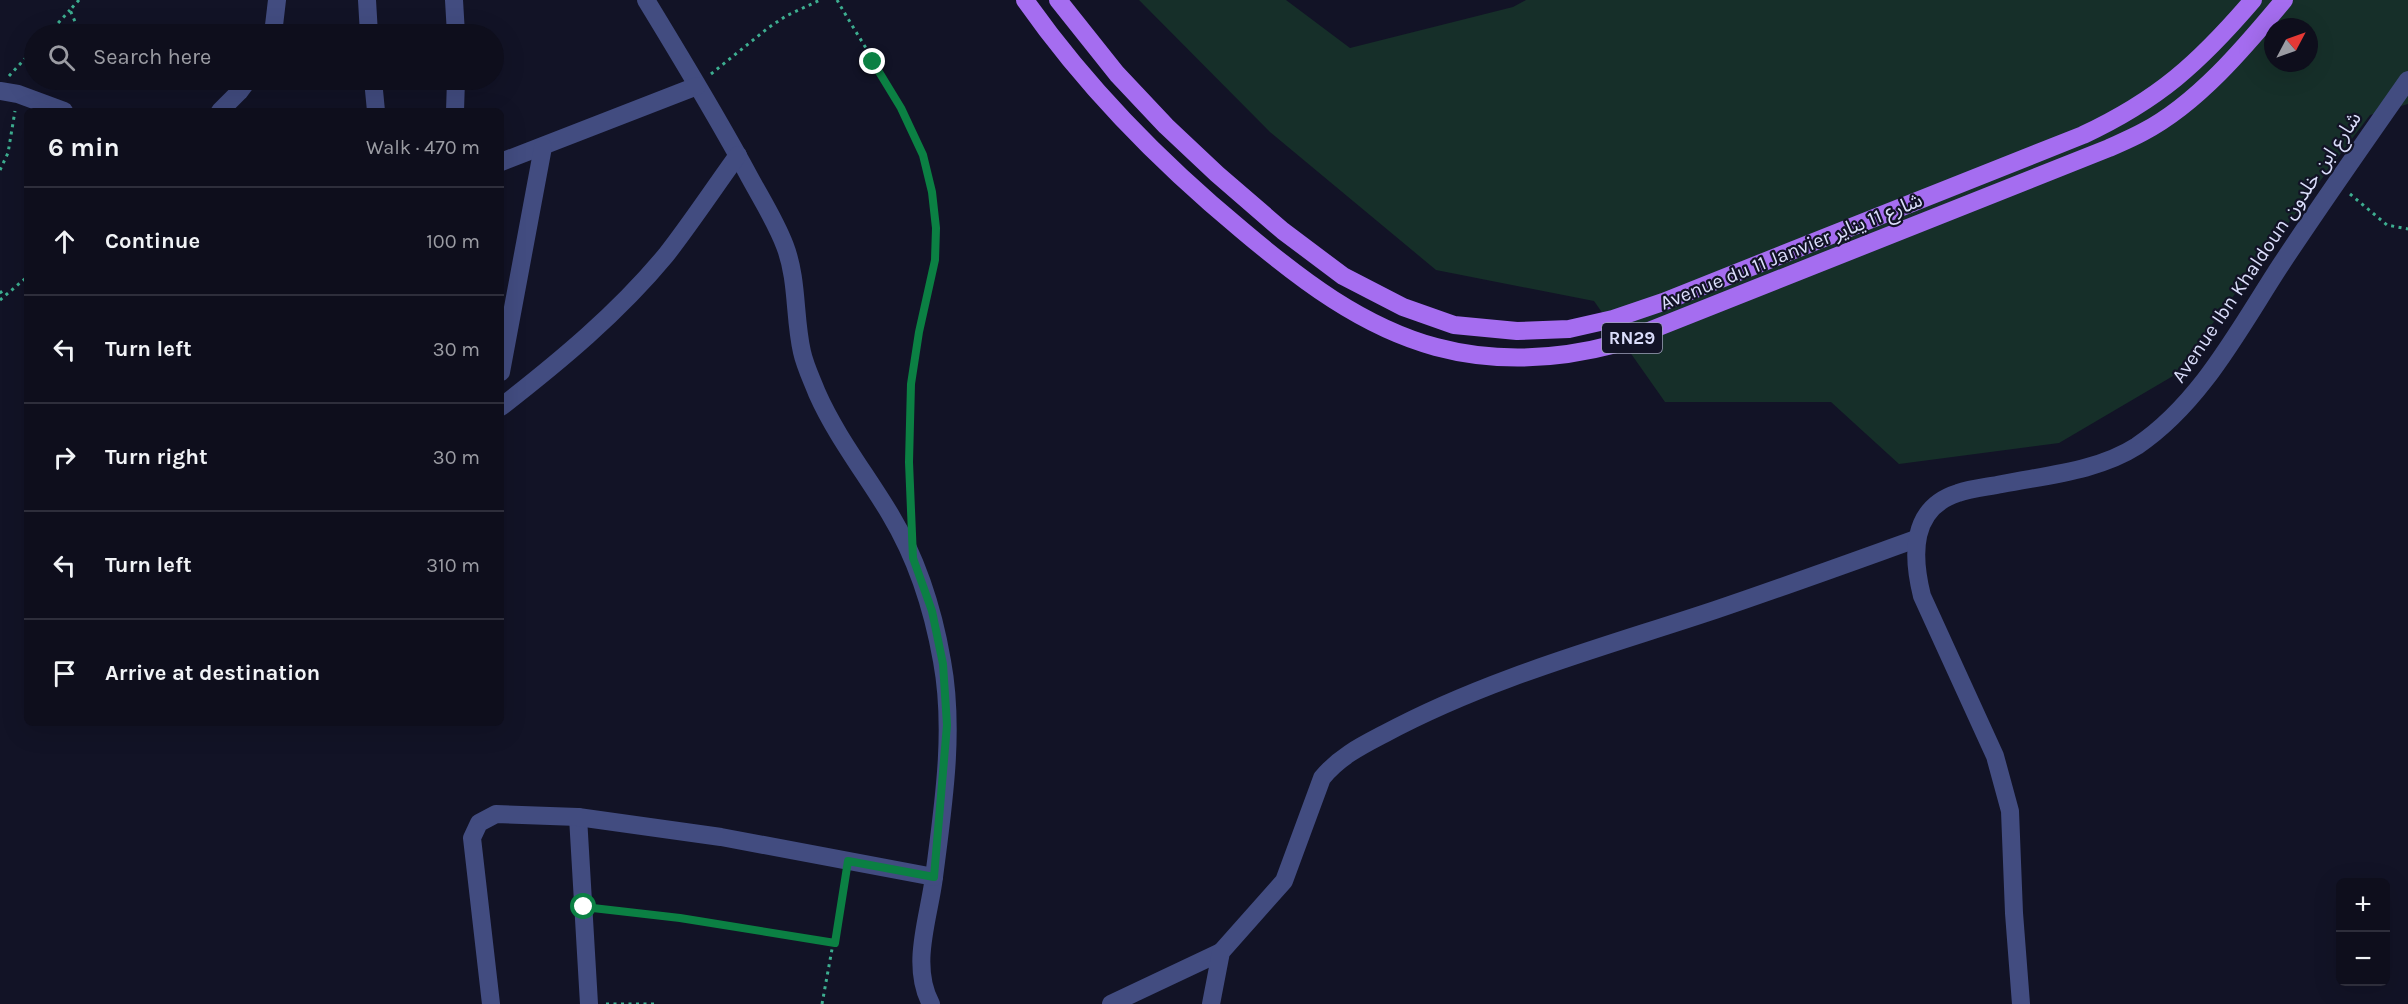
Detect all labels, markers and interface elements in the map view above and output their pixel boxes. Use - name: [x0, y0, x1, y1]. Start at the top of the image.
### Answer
- north arrow: [2264, 18, 2318, 72]
- search box: [24, 24, 504, 90]
- icon: search: [45, 41, 78, 74]
- text: Search here: [93, 44, 211, 70]
- route end: [859, 48, 885, 74]
- street label: Avenue Ibn Khaldoun شارع ابن خلدون: [2167, 108, 2368, 389]
- text: 6 min: [48, 132, 120, 163]
- text: Walk · 470 m: [366, 136, 480, 159]
- street label: Avenue du 11 Janvier شارع 11 يناير: [1657, 188, 1927, 318]
- icon: ahead: [48, 225, 81, 258]
- text: Continue: [105, 228, 200, 254]
- text: 100 m: [426, 230, 480, 253]
- road number: RN29: [1602, 323, 1662, 353]
- icon: left: [48, 333, 81, 366]
- text: Turn left: [105, 336, 192, 362]
- text: 30 m: [433, 338, 480, 361]
- icon: right: [48, 441, 81, 474]
- text: Turn right: [105, 444, 208, 470]
- text: 30 m: [433, 446, 480, 469]
- icon: left: [48, 549, 81, 582]
- text: Turn left: [105, 552, 192, 578]
- text: 310 m: [426, 554, 480, 577]
- icon: arrive: [48, 657, 81, 690]
- text: Arrive at destination: [105, 660, 320, 686]
- map controls: [2336, 878, 2390, 986]
- button: +: [2336, 878, 2390, 932]
- route start: [570, 893, 596, 919]
- button: −: [2336, 932, 2390, 986]

